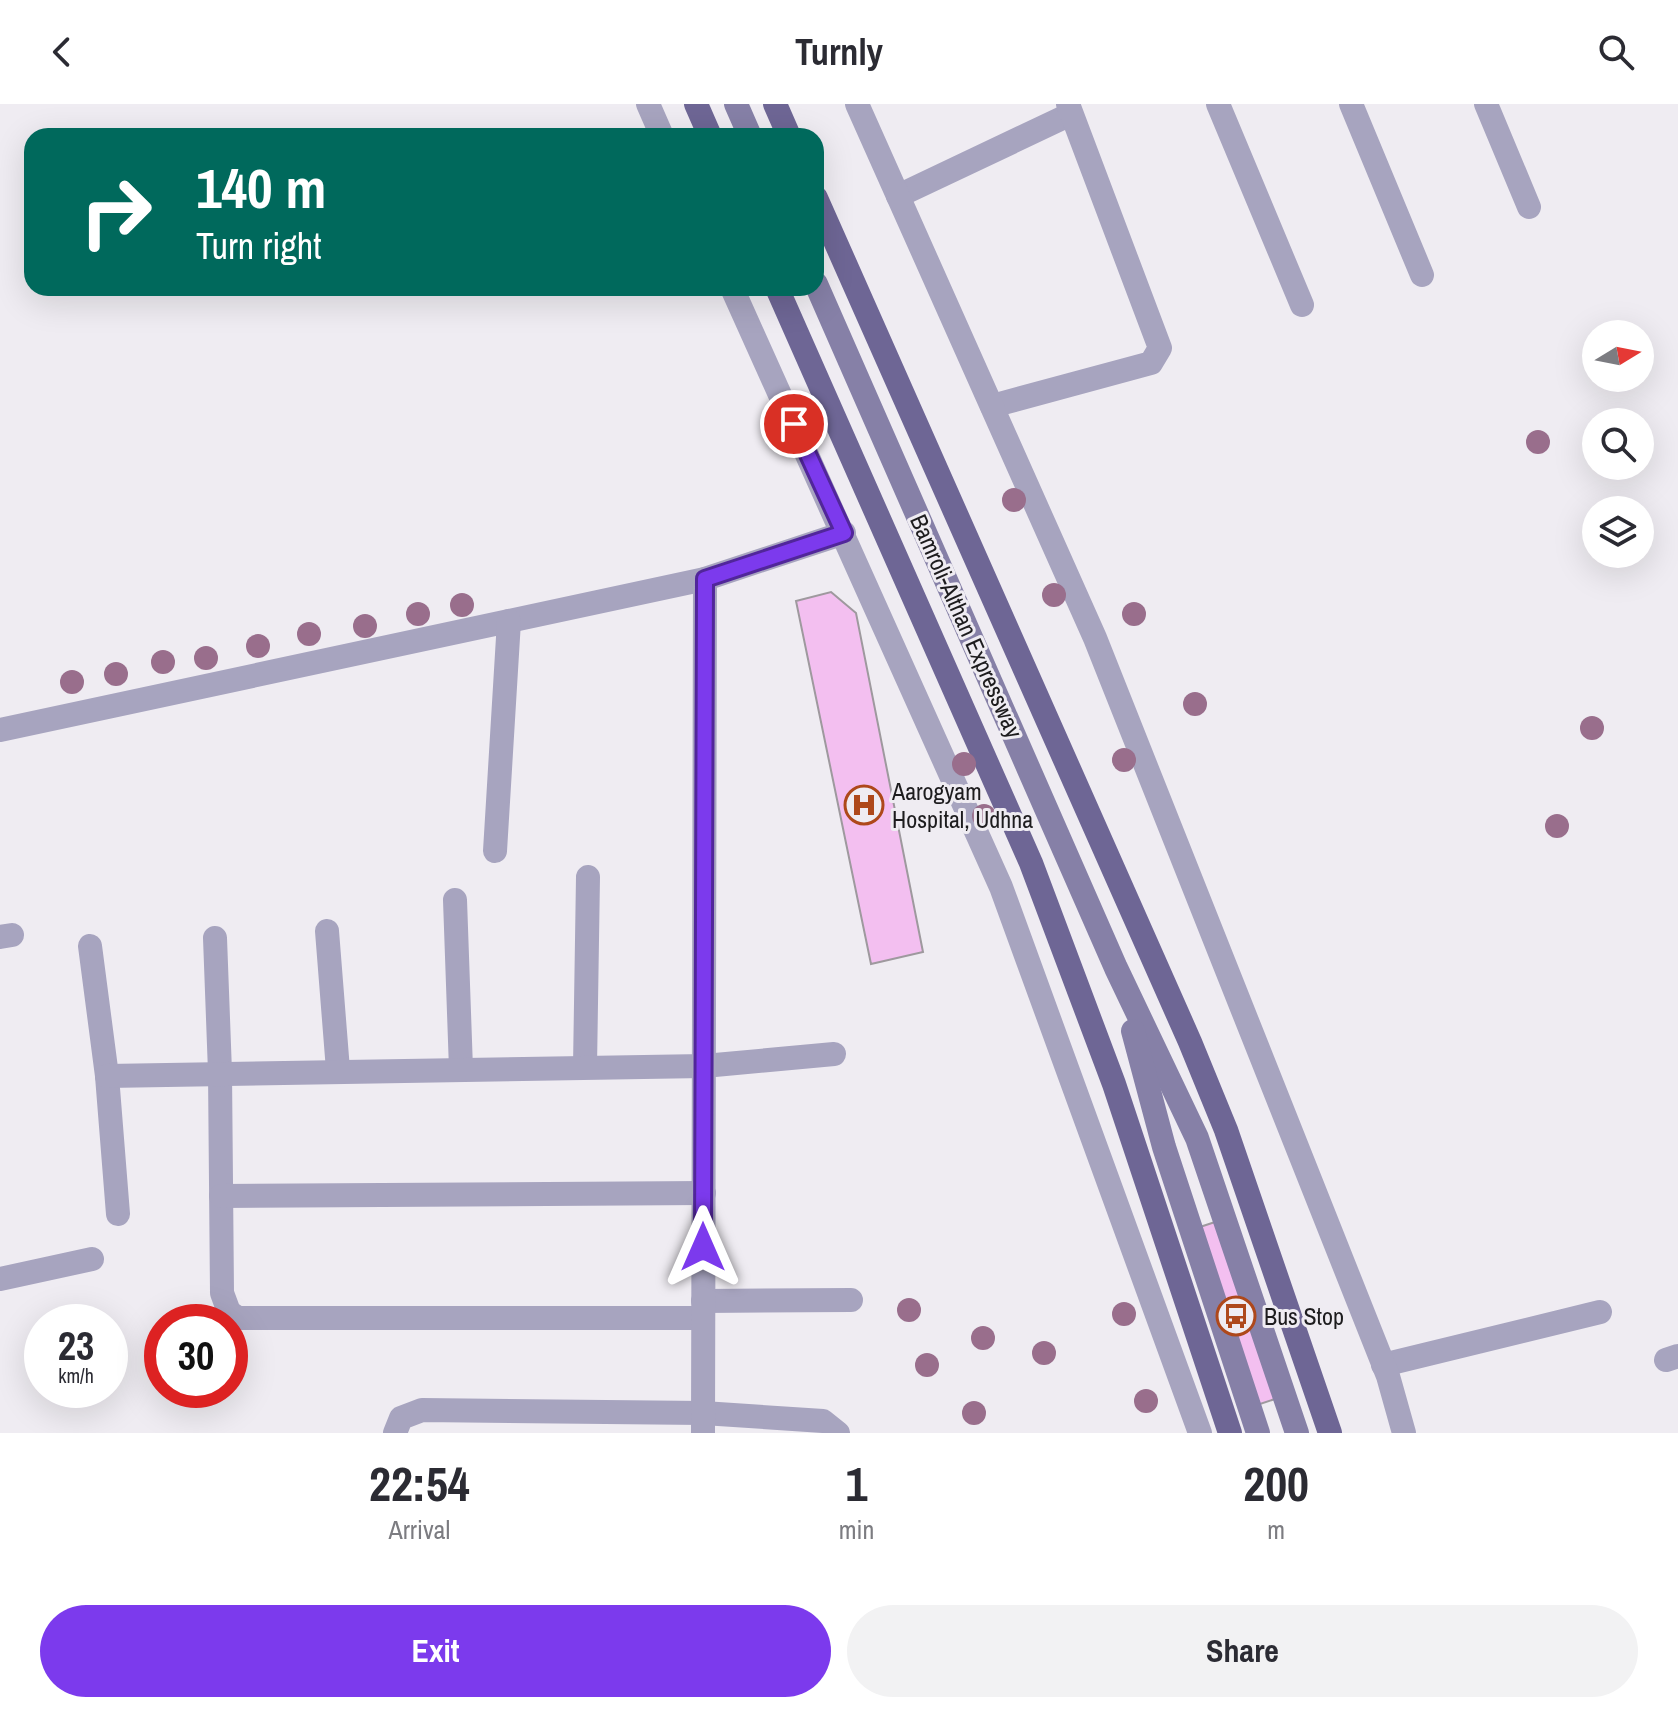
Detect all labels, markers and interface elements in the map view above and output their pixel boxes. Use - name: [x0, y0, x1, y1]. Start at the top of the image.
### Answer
- text: Turnly: [795, 28, 883, 76]
- icon: back: [40, 30, 84, 74]
- icon: search: [1594, 30, 1638, 74]
- text: 140 m: [196, 150, 326, 225]
- icon: right: [64, 160, 168, 264]
- text: Turn right: [196, 222, 321, 270]
- north arrow: [1582, 320, 1654, 392]
- map controls: [1582, 320, 1654, 568]
- pin: [760, 390, 828, 458]
- icon: arrive: [772, 402, 816, 446]
- button: search: [1582, 408, 1654, 480]
- button: layers: [1582, 496, 1654, 568]
- street label: Bamroli-Althan Expressway: [903, 509, 1031, 743]
- place label: Aarogyam Hospital, Udhna: [891, 775, 1033, 835]
- hospital icon: Aarogyam Hospital, Udhna: [843, 784, 885, 826]
- position arrow: [661, 1205, 745, 1289]
- bus stop icon: Bus Stop: [1215, 1295, 1257, 1337]
- place label: Bus Stop: [1264, 1300, 1344, 1332]
- speed limit sign: 30: [144, 1304, 248, 1408]
- text: 23: [58, 1319, 94, 1372]
- text: km/h: [58, 1362, 94, 1389]
- text: 22:54: [369, 1451, 470, 1516]
- text: 1: [846, 1451, 867, 1516]
- text: 200: [1243, 1451, 1309, 1516]
- text: Arrival: [389, 1512, 450, 1547]
- text: min: [839, 1512, 874, 1547]
- text: m: [1267, 1512, 1285, 1547]
- button: Exit: [40, 1605, 831, 1697]
- button: Share: [847, 1605, 1638, 1697]

